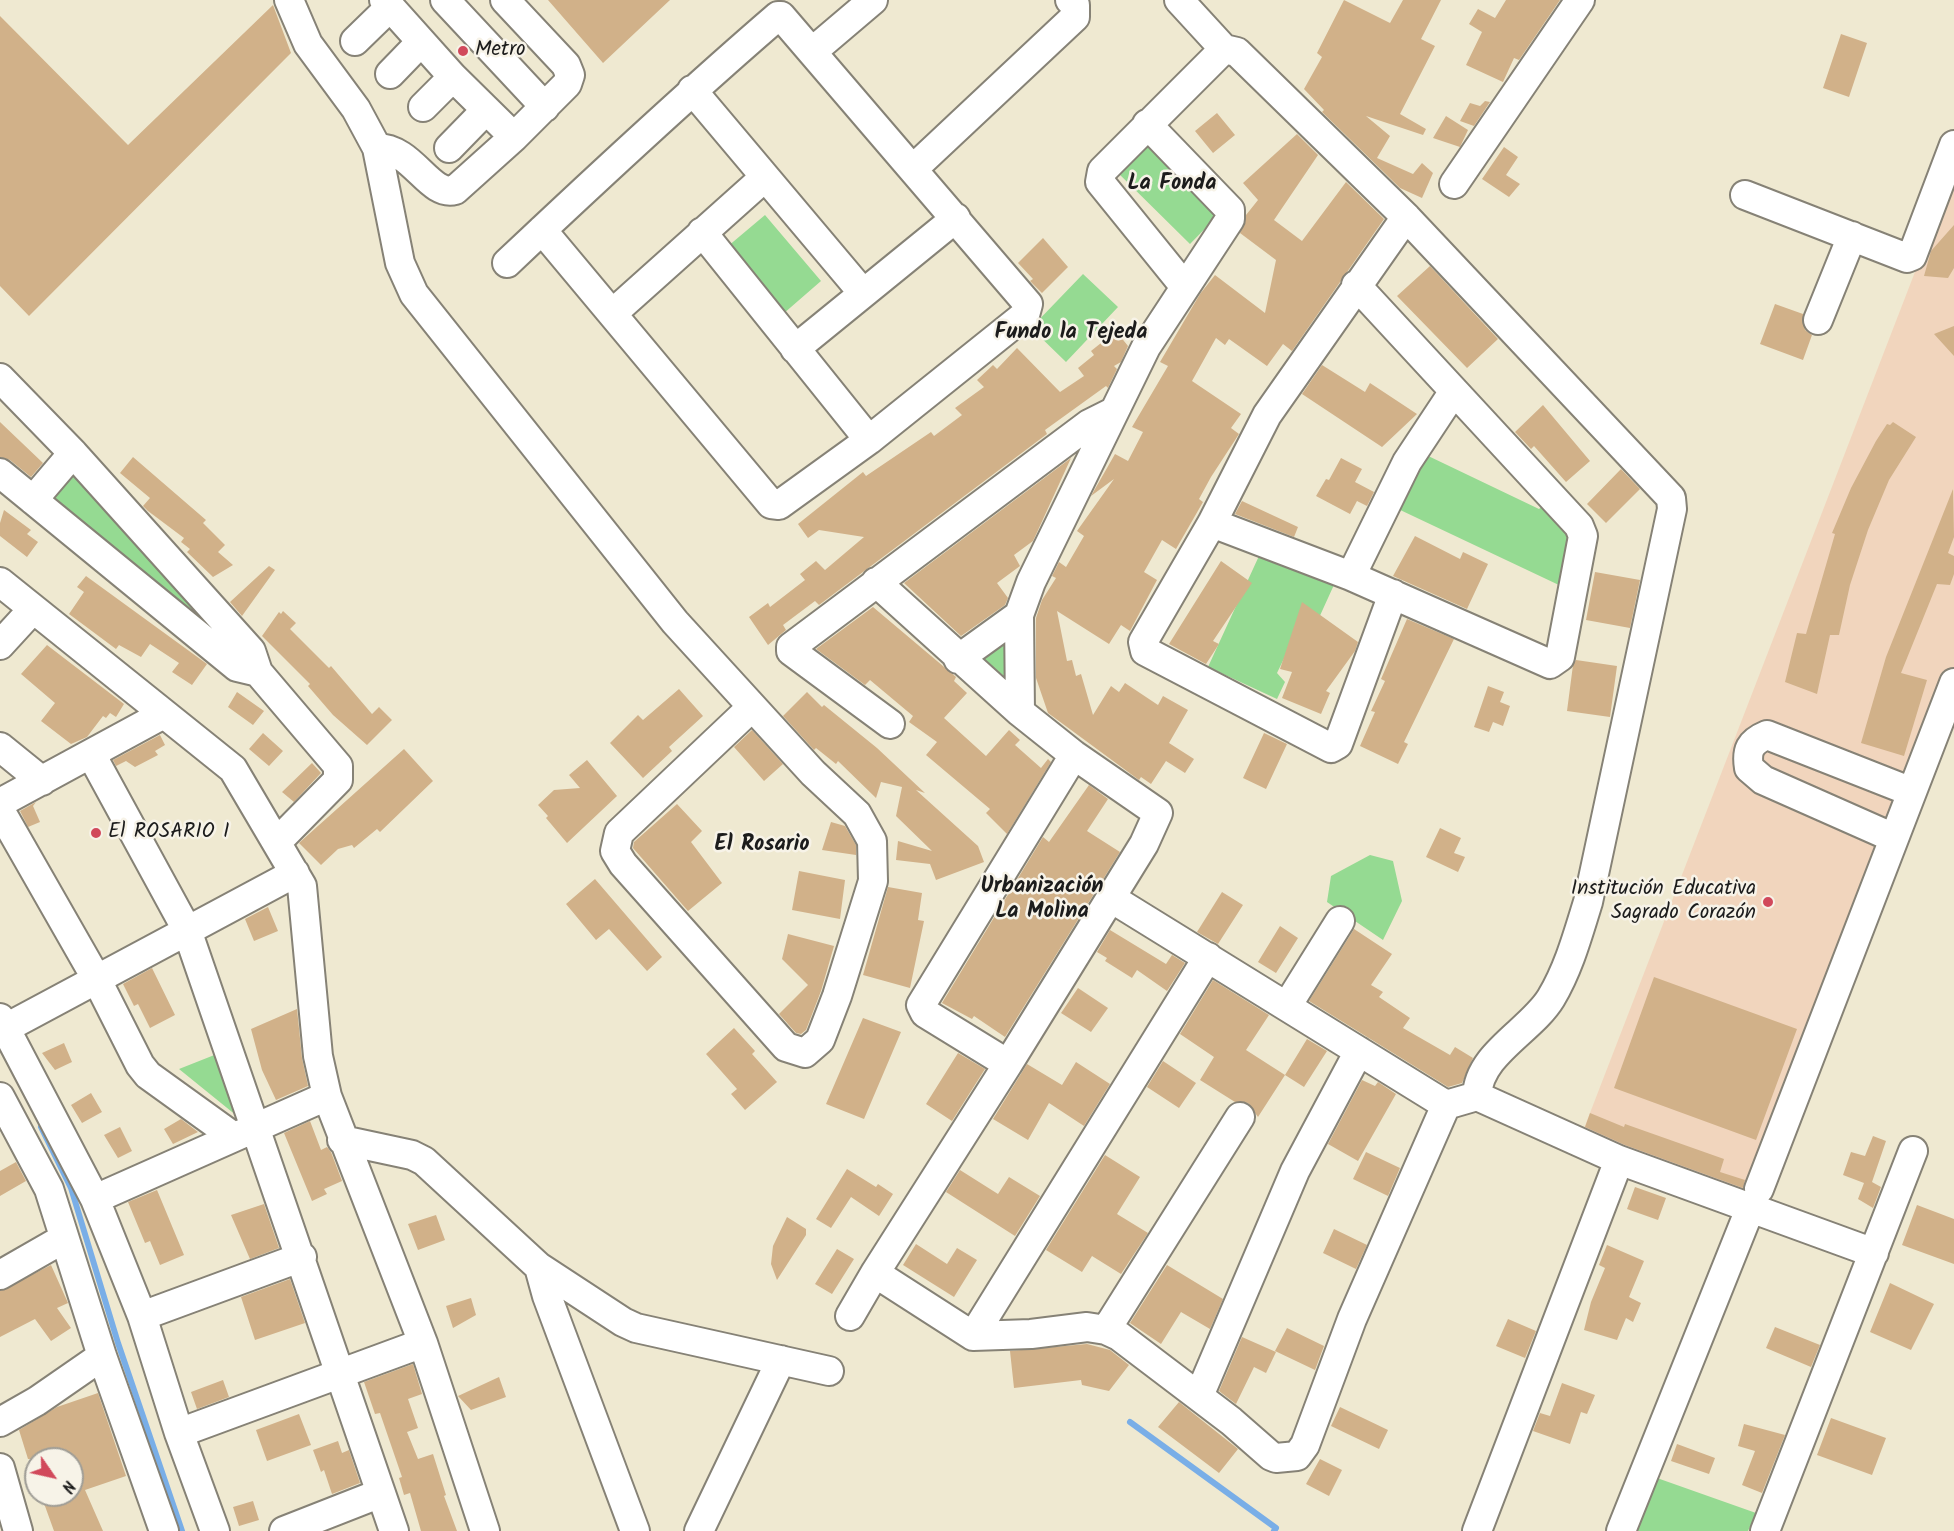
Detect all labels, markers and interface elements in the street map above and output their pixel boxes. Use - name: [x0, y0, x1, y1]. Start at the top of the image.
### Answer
- place label: Metro: [475, 38, 526, 64]
- marker: Metro: [456, 44, 470, 58]
- district label: La Fonda: [1128, 172, 1216, 198]
- district label: Fundo la Tejeda: [995, 321, 1147, 347]
- place label: El ROSARIO I: [108, 820, 229, 846]
- marker: El ROSARIO I: [89, 826, 103, 840]
- district label: El Rosario: [715, 833, 809, 859]
- district label: Urbanización La Molina: [980, 875, 1104, 926]
- place label: Institución Educativa Sagrado Corazón: [1571, 877, 1756, 927]
- marker: Institución Educativa Sagrado Corazón: [1761, 895, 1775, 909]
- north arrow: [24, 1447, 84, 1507]
- text: N: [54, 1475, 81, 1497]

